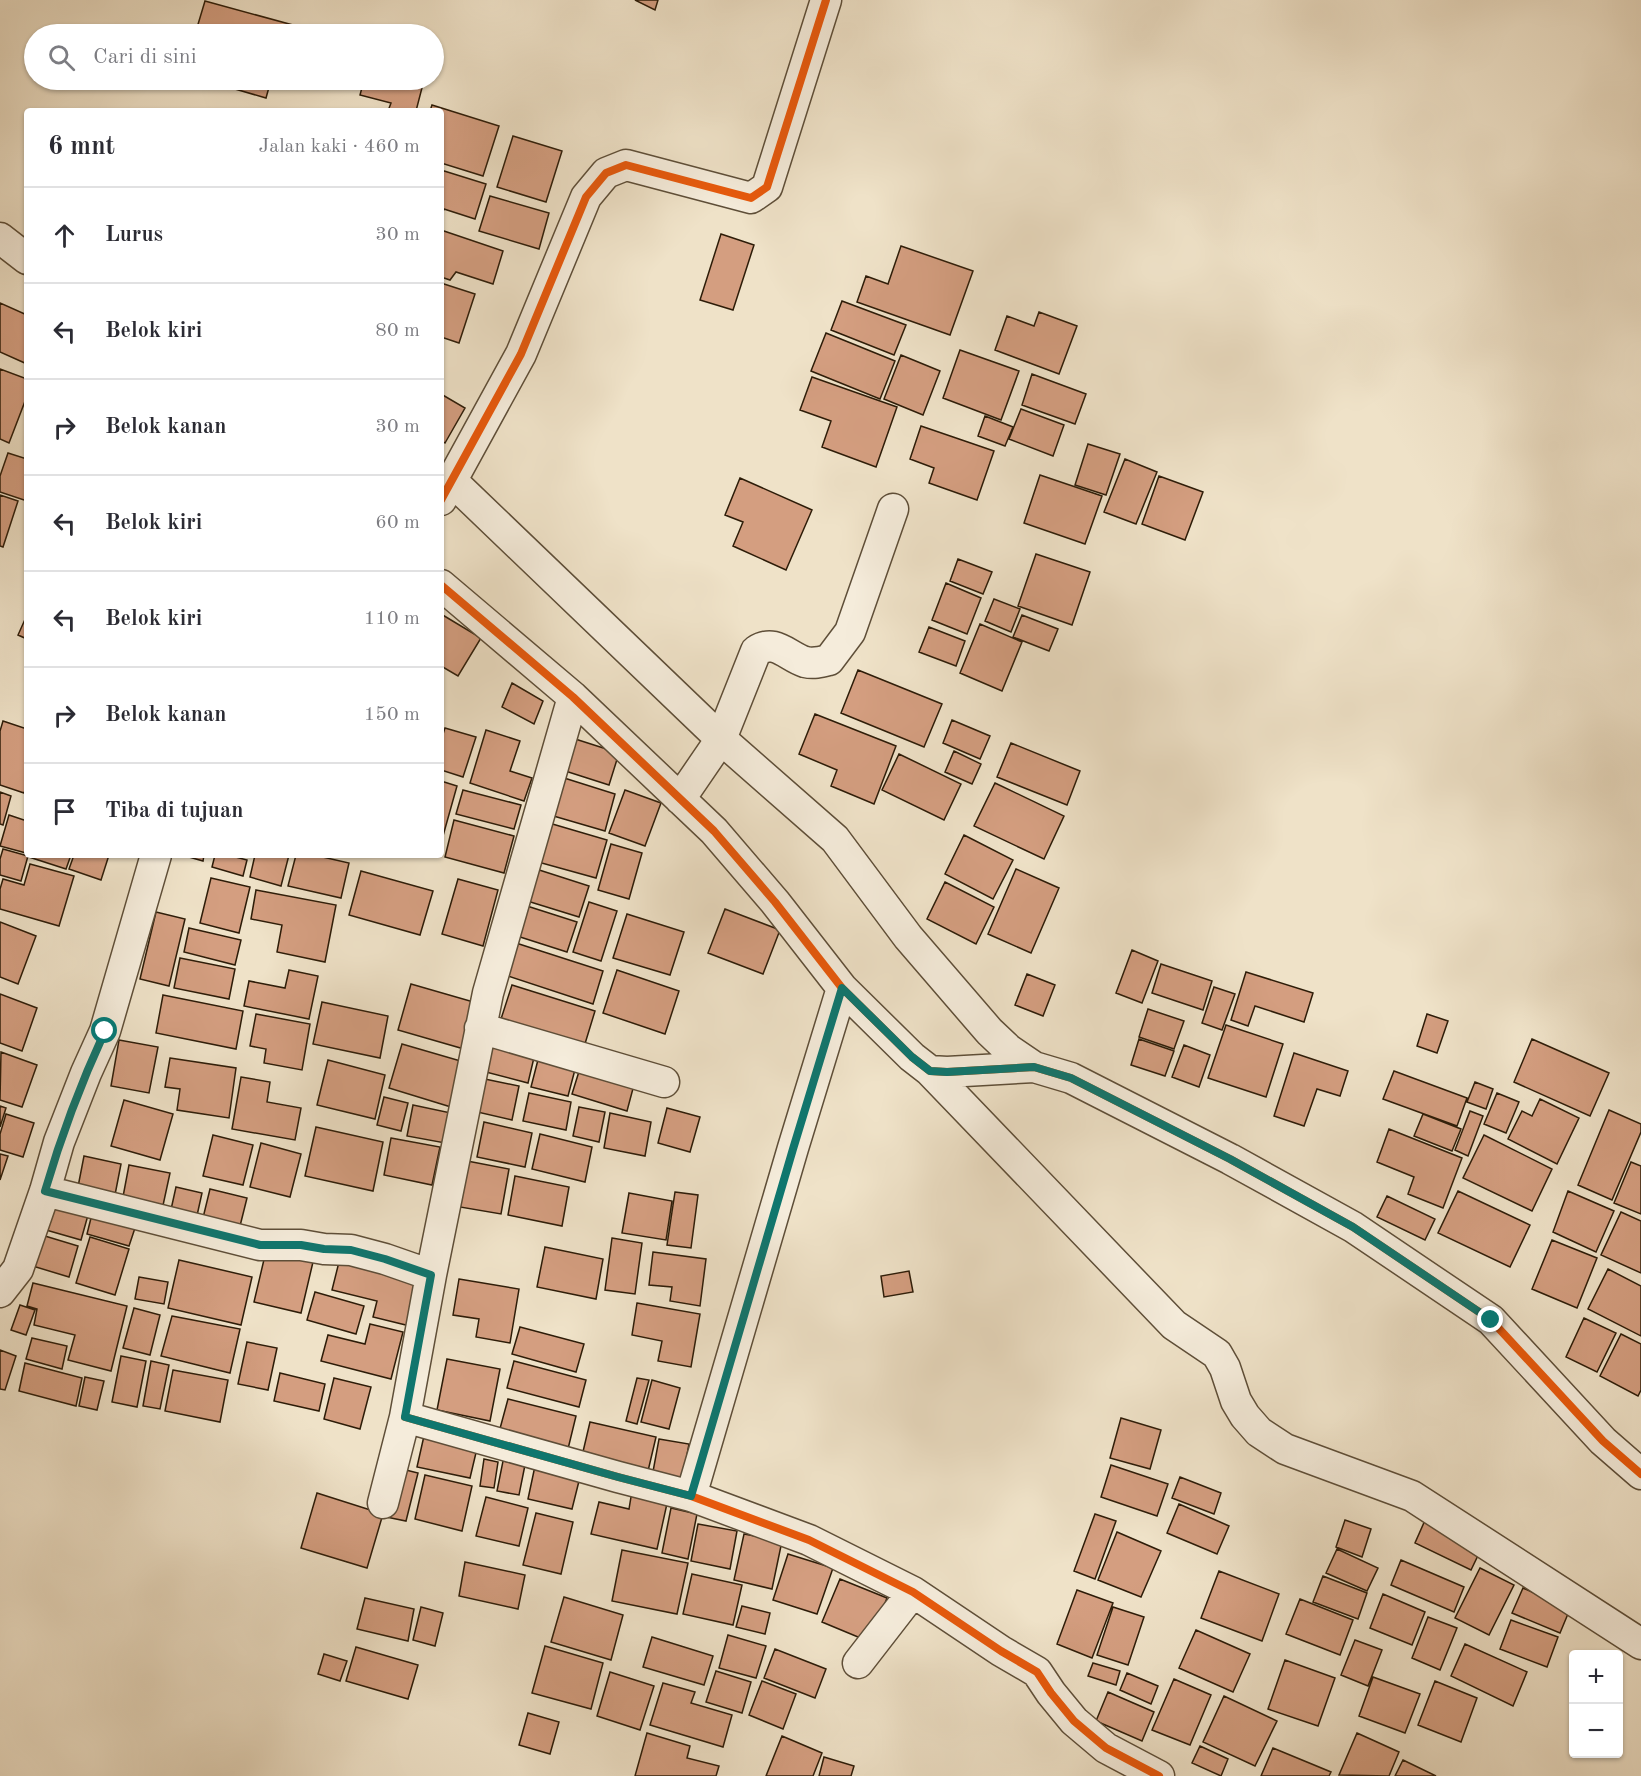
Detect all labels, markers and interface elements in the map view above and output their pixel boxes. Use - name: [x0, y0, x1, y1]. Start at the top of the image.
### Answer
- search box: [24, 24, 444, 90]
- icon: search: [45, 41, 78, 74]
- text: Cari di sini: [93, 46, 197, 68]
- text: 6 mnt: [48, 134, 115, 160]
- text: Jalan kaki · 460 m: [258, 137, 420, 157]
- icon: ahead: [48, 219, 81, 252]
- text: Lurus: [105, 224, 163, 246]
- text: 30 m: [375, 225, 420, 245]
- icon: left: [48, 315, 81, 348]
- text: Belok kiri: [105, 320, 202, 342]
- text: 80 m: [375, 321, 420, 341]
- icon: right: [48, 411, 81, 444]
- text: Belok kanan: [105, 416, 227, 438]
- text: 30 m: [375, 417, 420, 437]
- icon: left: [48, 507, 81, 540]
- text: Belok kiri: [105, 512, 202, 534]
- text: 60 m: [375, 513, 420, 533]
- icon: left: [48, 603, 81, 636]
- text: Belok kiri: [105, 608, 202, 630]
- text: 110 m: [364, 609, 420, 629]
- icon: right: [48, 699, 81, 732]
- text: Belok kanan: [105, 704, 227, 726]
- text: 150 m: [364, 705, 420, 725]
- icon: arrive: [48, 795, 81, 828]
- text: Tiba di tujuan: [105, 800, 243, 822]
- route start: [91, 1017, 117, 1043]
- route end: [1477, 1306, 1503, 1332]
- map controls: [1569, 1650, 1623, 1758]
- button: +: [1569, 1650, 1623, 1704]
- button: −: [1569, 1704, 1623, 1758]

